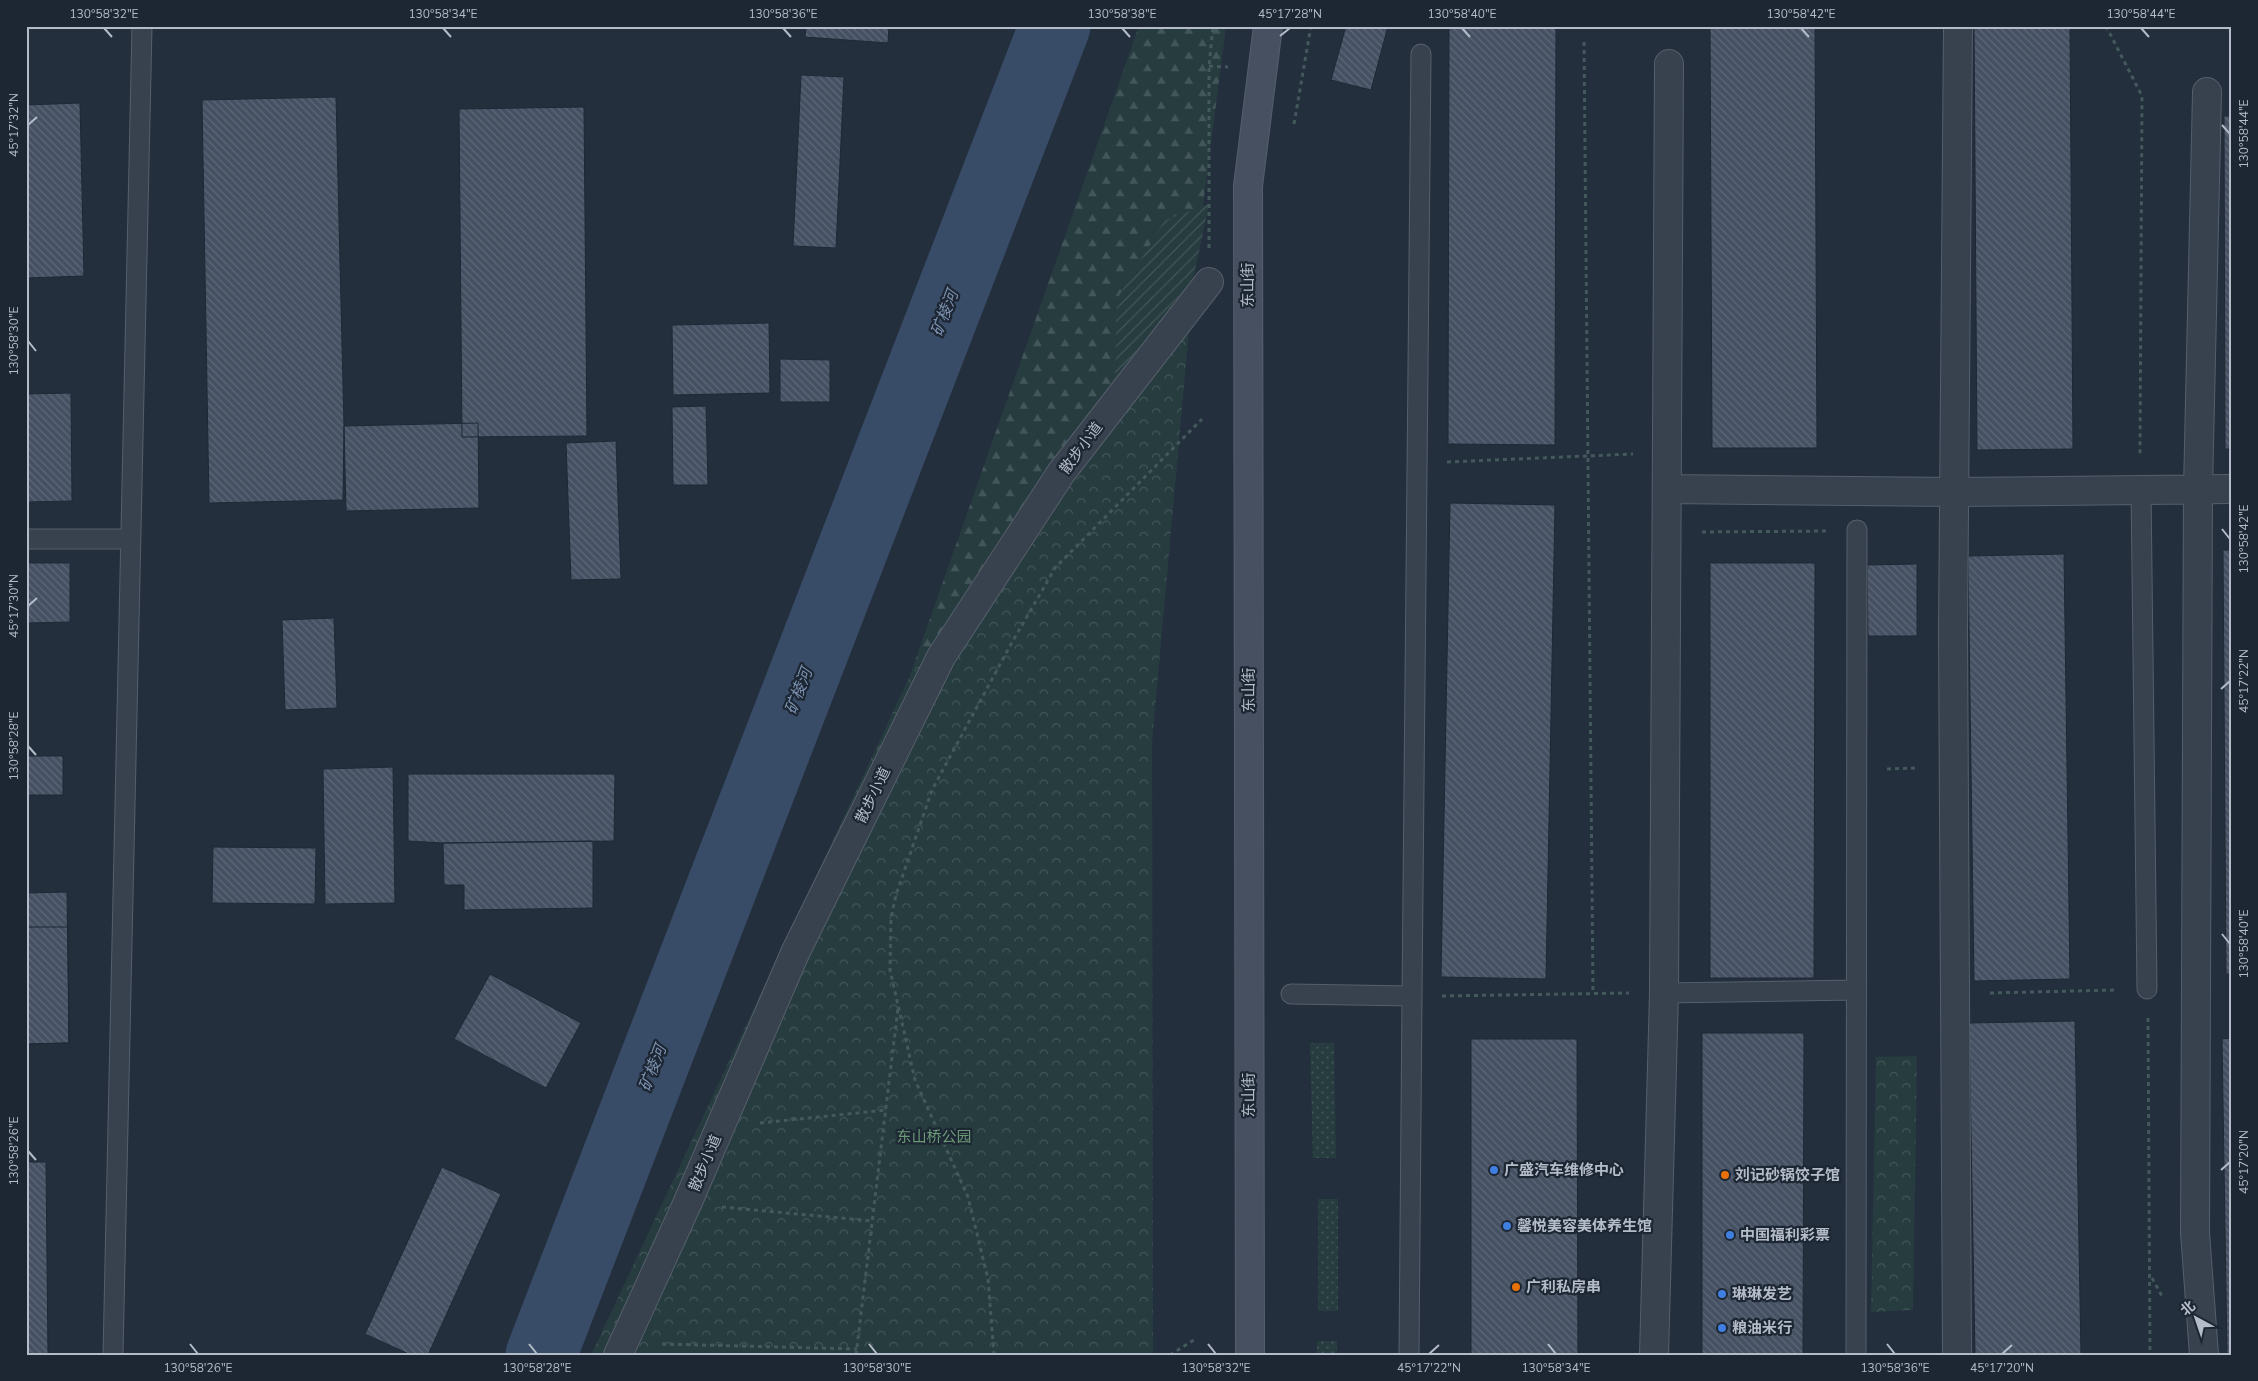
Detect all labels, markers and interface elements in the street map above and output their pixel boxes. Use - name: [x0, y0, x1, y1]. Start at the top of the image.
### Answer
- text: 130°58'32"E: [69, 6, 139, 22]
- text: 130°58'34"E: [408, 6, 478, 22]
- text: 130°58'36"E: [748, 6, 818, 22]
- text: 130°58'38"E: [1087, 6, 1157, 22]
- text: 45°17'28"N: [1258, 6, 1322, 22]
- text: 130°58'40"E: [1427, 6, 1497, 22]
- text: 130°58'42"E: [1766, 6, 1836, 22]
- text: 130°58'44"E: [2106, 6, 2176, 22]
- text: 45°17'32"N: [6, 93, 22, 157]
- text: 130°58'44"E: [2236, 99, 2252, 169]
- street label: 东山街: [1238, 262, 1258, 308]
- water label: 矿棱河: [926, 284, 965, 340]
- text: 130°58'30"E: [6, 306, 22, 376]
- street label: 散步小道: [1055, 418, 1107, 478]
- text: 130°58'42"E: [2236, 504, 2252, 574]
- text: 45°17'30"N: [6, 574, 22, 638]
- text: 45°17'22"N: [2236, 649, 2252, 713]
- water label: 矿棱河: [780, 662, 819, 718]
- street label: 东山街: [1239, 667, 1259, 713]
- text: 130°58'28"E: [6, 711, 22, 781]
- street label: 散步小道: [851, 764, 895, 826]
- text: 130°58'40"E: [2236, 909, 2252, 979]
- water label: 矿棱河: [634, 1039, 673, 1095]
- street label: 东山街: [1239, 1072, 1259, 1118]
- text: 130°58'26"E: [6, 1116, 22, 1186]
- park label: 东山桥公园: [896, 1127, 972, 1147]
- text: 45°17'20"N: [2236, 1130, 2252, 1194]
- street label: 散步小道: [684, 1131, 726, 1195]
- place label: 广盛汽车维修中心: [1504, 1160, 1624, 1180]
- marker: 广盛汽车维修中心: [1488, 1164, 1500, 1176]
- place label: 刘记砂锅饺子馆: [1735, 1165, 1840, 1185]
- marker: 刘记砂锅饺子馆: [1719, 1169, 1731, 1181]
- place label: 馨悦美容美体养生馆: [1517, 1216, 1652, 1236]
- marker: 馨悦美容美体养生馆: [1501, 1220, 1513, 1232]
- place label: 中国福利彩票: [1740, 1225, 1830, 1245]
- marker: 中国福利彩票: [1724, 1229, 1736, 1241]
- place label: 广利私房串: [1526, 1277, 1601, 1297]
- marker: 广利私房串: [1510, 1281, 1522, 1293]
- place label: 琳琳发艺: [1732, 1284, 1792, 1304]
- marker: 琳琳发艺: [1716, 1288, 1728, 1300]
- north arrow: [2170, 1294, 2220, 1344]
- text: 北: [2176, 1297, 2199, 1320]
- place label: 粮油米行: [1732, 1318, 1792, 1338]
- marker: 粮油米行: [1716, 1322, 1728, 1334]
- text: 130°58'26"E: [163, 1360, 233, 1376]
- text: 130°58'28"E: [502, 1360, 572, 1376]
- text: 130°58'30"E: [842, 1360, 912, 1376]
- text: 130°58'32"E: [1181, 1360, 1251, 1376]
- text: 45°17'22"N: [1397, 1360, 1461, 1376]
- text: 130°58'34"E: [1521, 1360, 1591, 1376]
- text: 130°58'36"E: [1860, 1360, 1930, 1376]
- text: 45°17'20"N: [1970, 1360, 2034, 1376]

